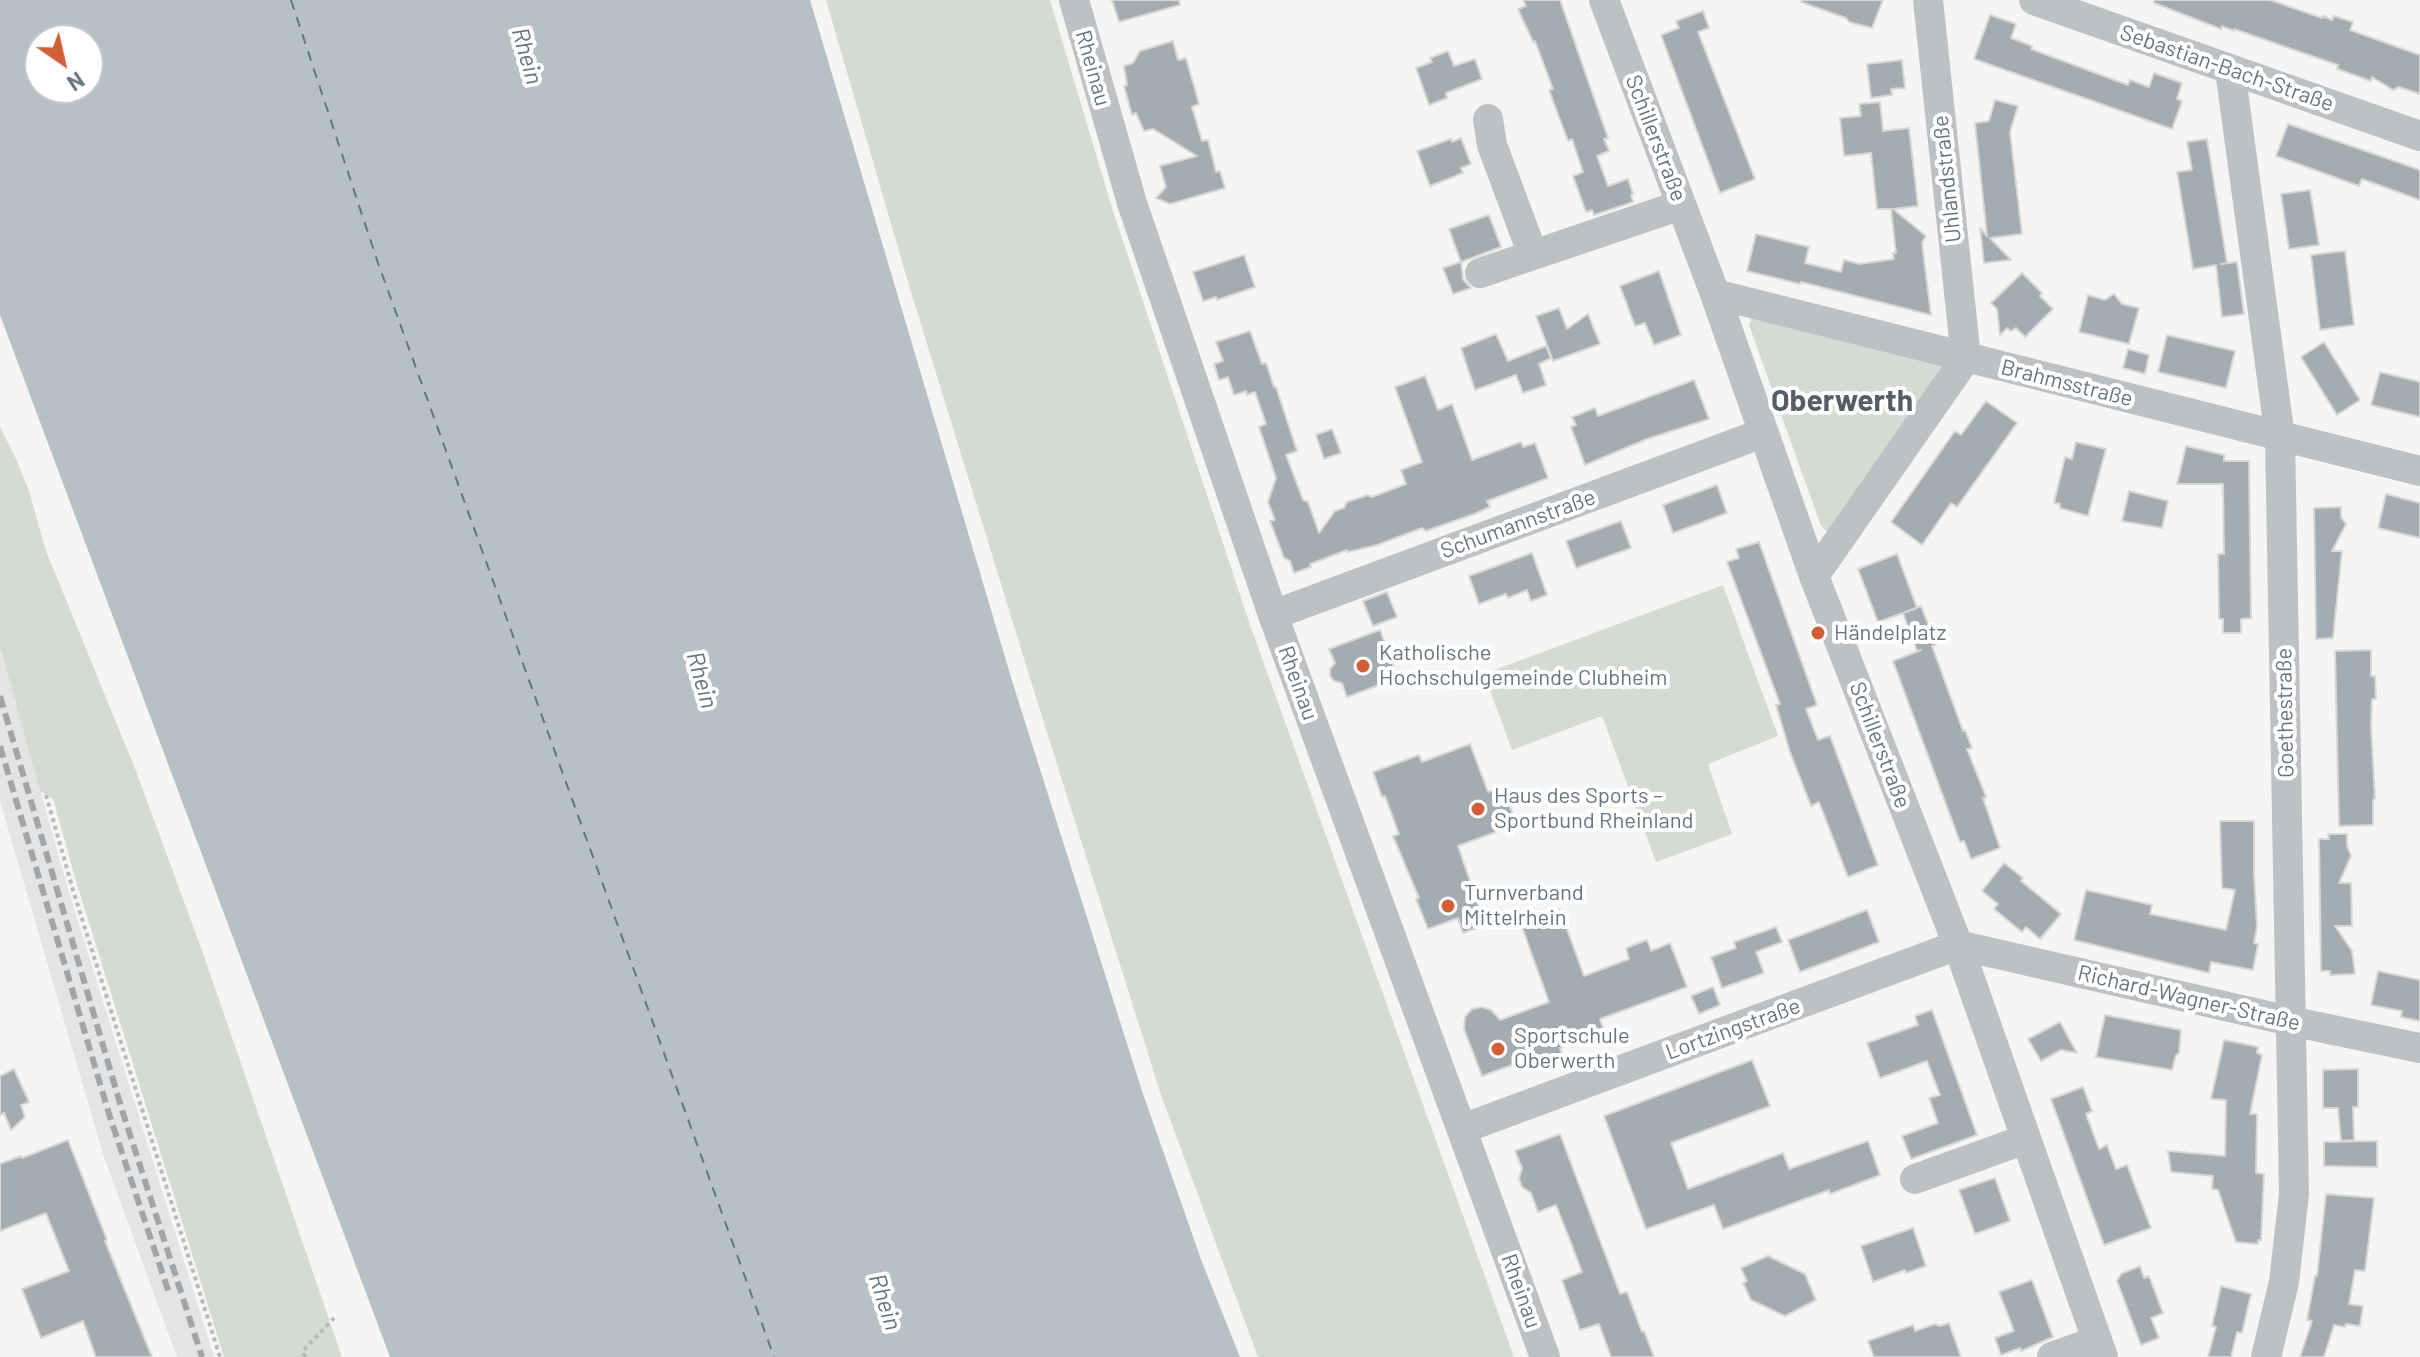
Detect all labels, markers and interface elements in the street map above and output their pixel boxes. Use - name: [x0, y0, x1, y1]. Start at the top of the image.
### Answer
- street label: Sebastian-Bach-Straße: [2117, 19, 2337, 117]
- north arrow: [24, 24, 104, 104]
- water label: Rhein: [505, 24, 549, 88]
- street label: Rheinau: [1070, 27, 1116, 109]
- text: N: [63, 67, 90, 97]
- street label: Schillerstraße: [1620, 71, 1692, 205]
- street label: Uhlandstraße: [1927, 114, 1967, 244]
- street label: Brahmsstraße: [1998, 354, 2136, 412]
- district label: Oberwerth: [1771, 383, 1913, 419]
- street label: Schumannstraße: [1437, 484, 1599, 564]
- place label: Händelplatz: [1834, 620, 1946, 646]
- marker: Händelplatz: [1809, 624, 1827, 642]
- place label: Katholische Hochschulgemeinde Clubheim: [1379, 640, 1668, 692]
- street label: Rheinau: [1272, 642, 1324, 724]
- water label: Rhein: [680, 648, 724, 712]
- street label: Goethestraße: [2271, 648, 2299, 778]
- marker: Katholische Hochschulgemeinde Clubheim: [1354, 657, 1372, 675]
- street label: Schillerstraße: [1844, 678, 1916, 812]
- place label: Haus des Sports – Sportbund Rheinland: [1494, 783, 1693, 834]
- marker: Haus des Sports – Sportbund Rheinland: [1469, 800, 1487, 818]
- place label: Turnverband Mittelrhein: [1464, 880, 1584, 932]
- marker: Turnverband Mittelrhein: [1439, 897, 1457, 915]
- street label: Richard-Wagner-Straße: [2075, 960, 2303, 1036]
- street label: Lortzingstraße: [1662, 992, 1804, 1066]
- place label: Sportschule Oberwerth: [1514, 1023, 1630, 1074]
- marker: Sportschule Oberwerth: [1489, 1040, 1507, 1058]
- street label: Rheinau: [1495, 1250, 1547, 1332]
- water label: Rhein: [862, 1270, 908, 1334]

